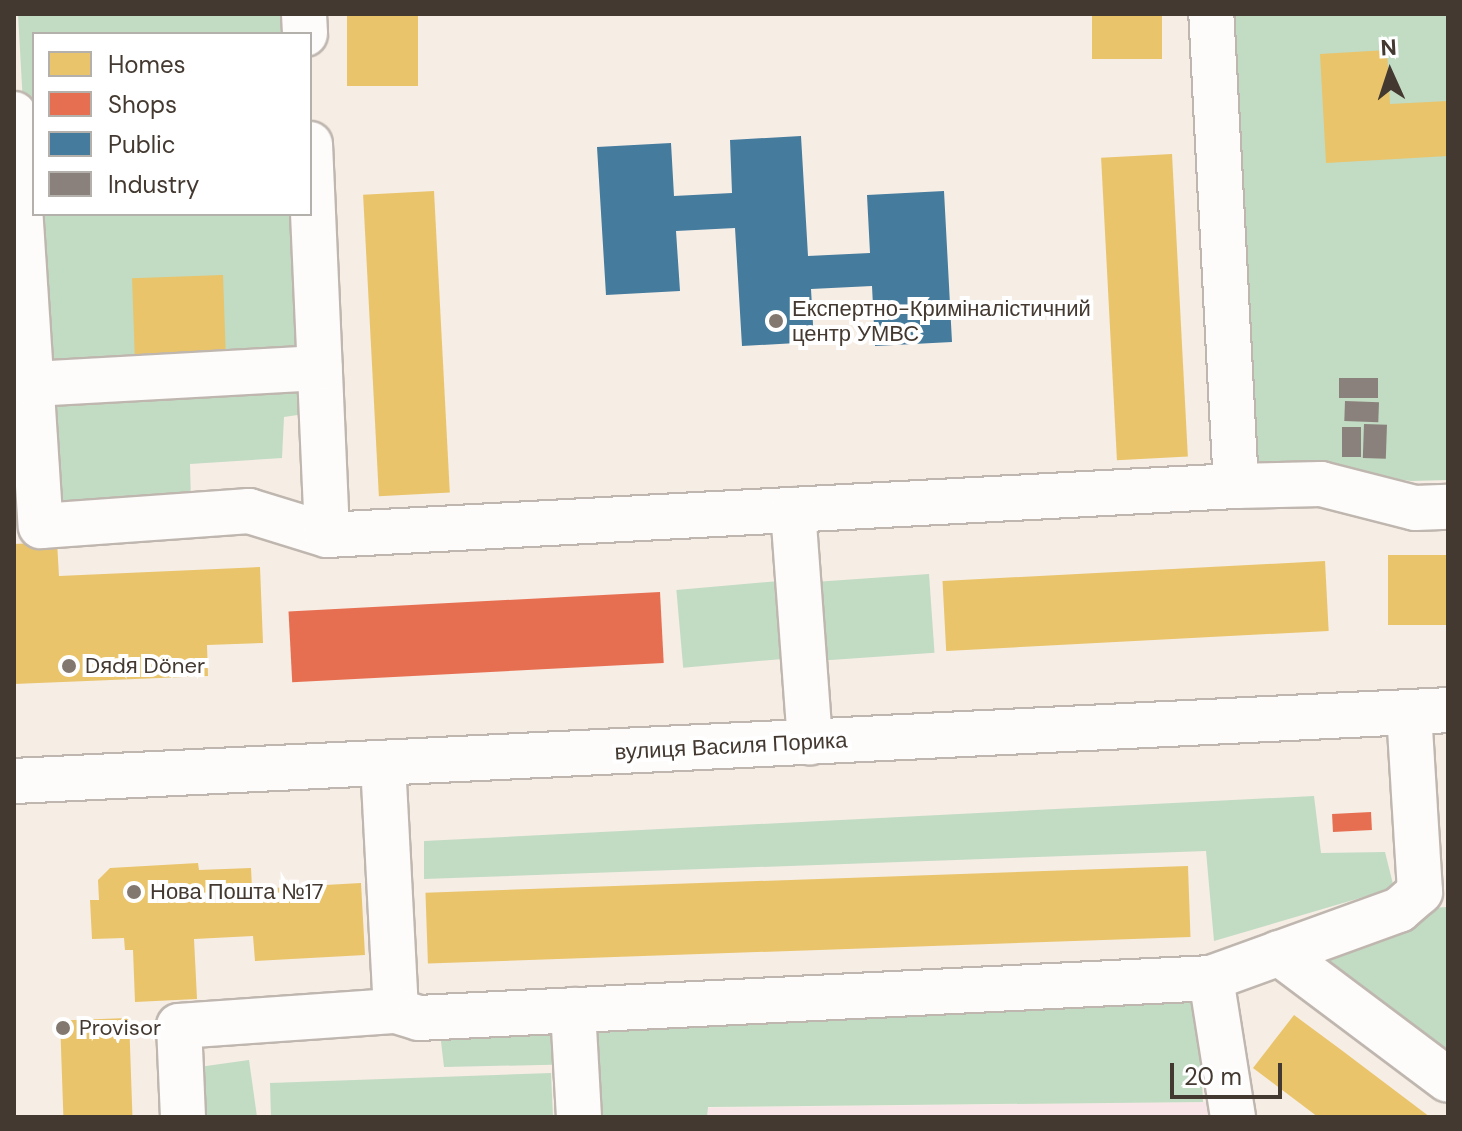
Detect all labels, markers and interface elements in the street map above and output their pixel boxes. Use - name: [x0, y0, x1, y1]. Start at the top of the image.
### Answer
- legend: [32, 32, 312, 216]
- north arrow: [1350, 32, 1430, 112]
- text: N: [1380, 33, 1397, 62]
- text: Homes: [108, 49, 186, 80]
- text: Shops: [108, 89, 177, 120]
- text: Public: [108, 129, 176, 160]
- text: Industry: [108, 169, 199, 200]
- place label: Експертно-Криміналістичний центр УМВС: [792, 295, 1091, 346]
- marker: Експертно-Криміналістичний центр УМВС: [767, 312, 785, 330]
- place label: Dяdя Döner: [85, 653, 205, 679]
- marker: Dяdя Döner: [60, 657, 78, 675]
- street label: вулиця Василя Порика: [614, 727, 848, 765]
- place label: Нова Пошта №17: [150, 879, 323, 905]
- marker: Нова Пошта №17: [125, 883, 143, 901]
- place label: Provisor: [79, 1015, 161, 1041]
- marker: Provisor: [54, 1019, 72, 1037]
- scale bar: [1174, 1047, 1286, 1097]
- text: 20 m: [1184, 1061, 1242, 1092]

